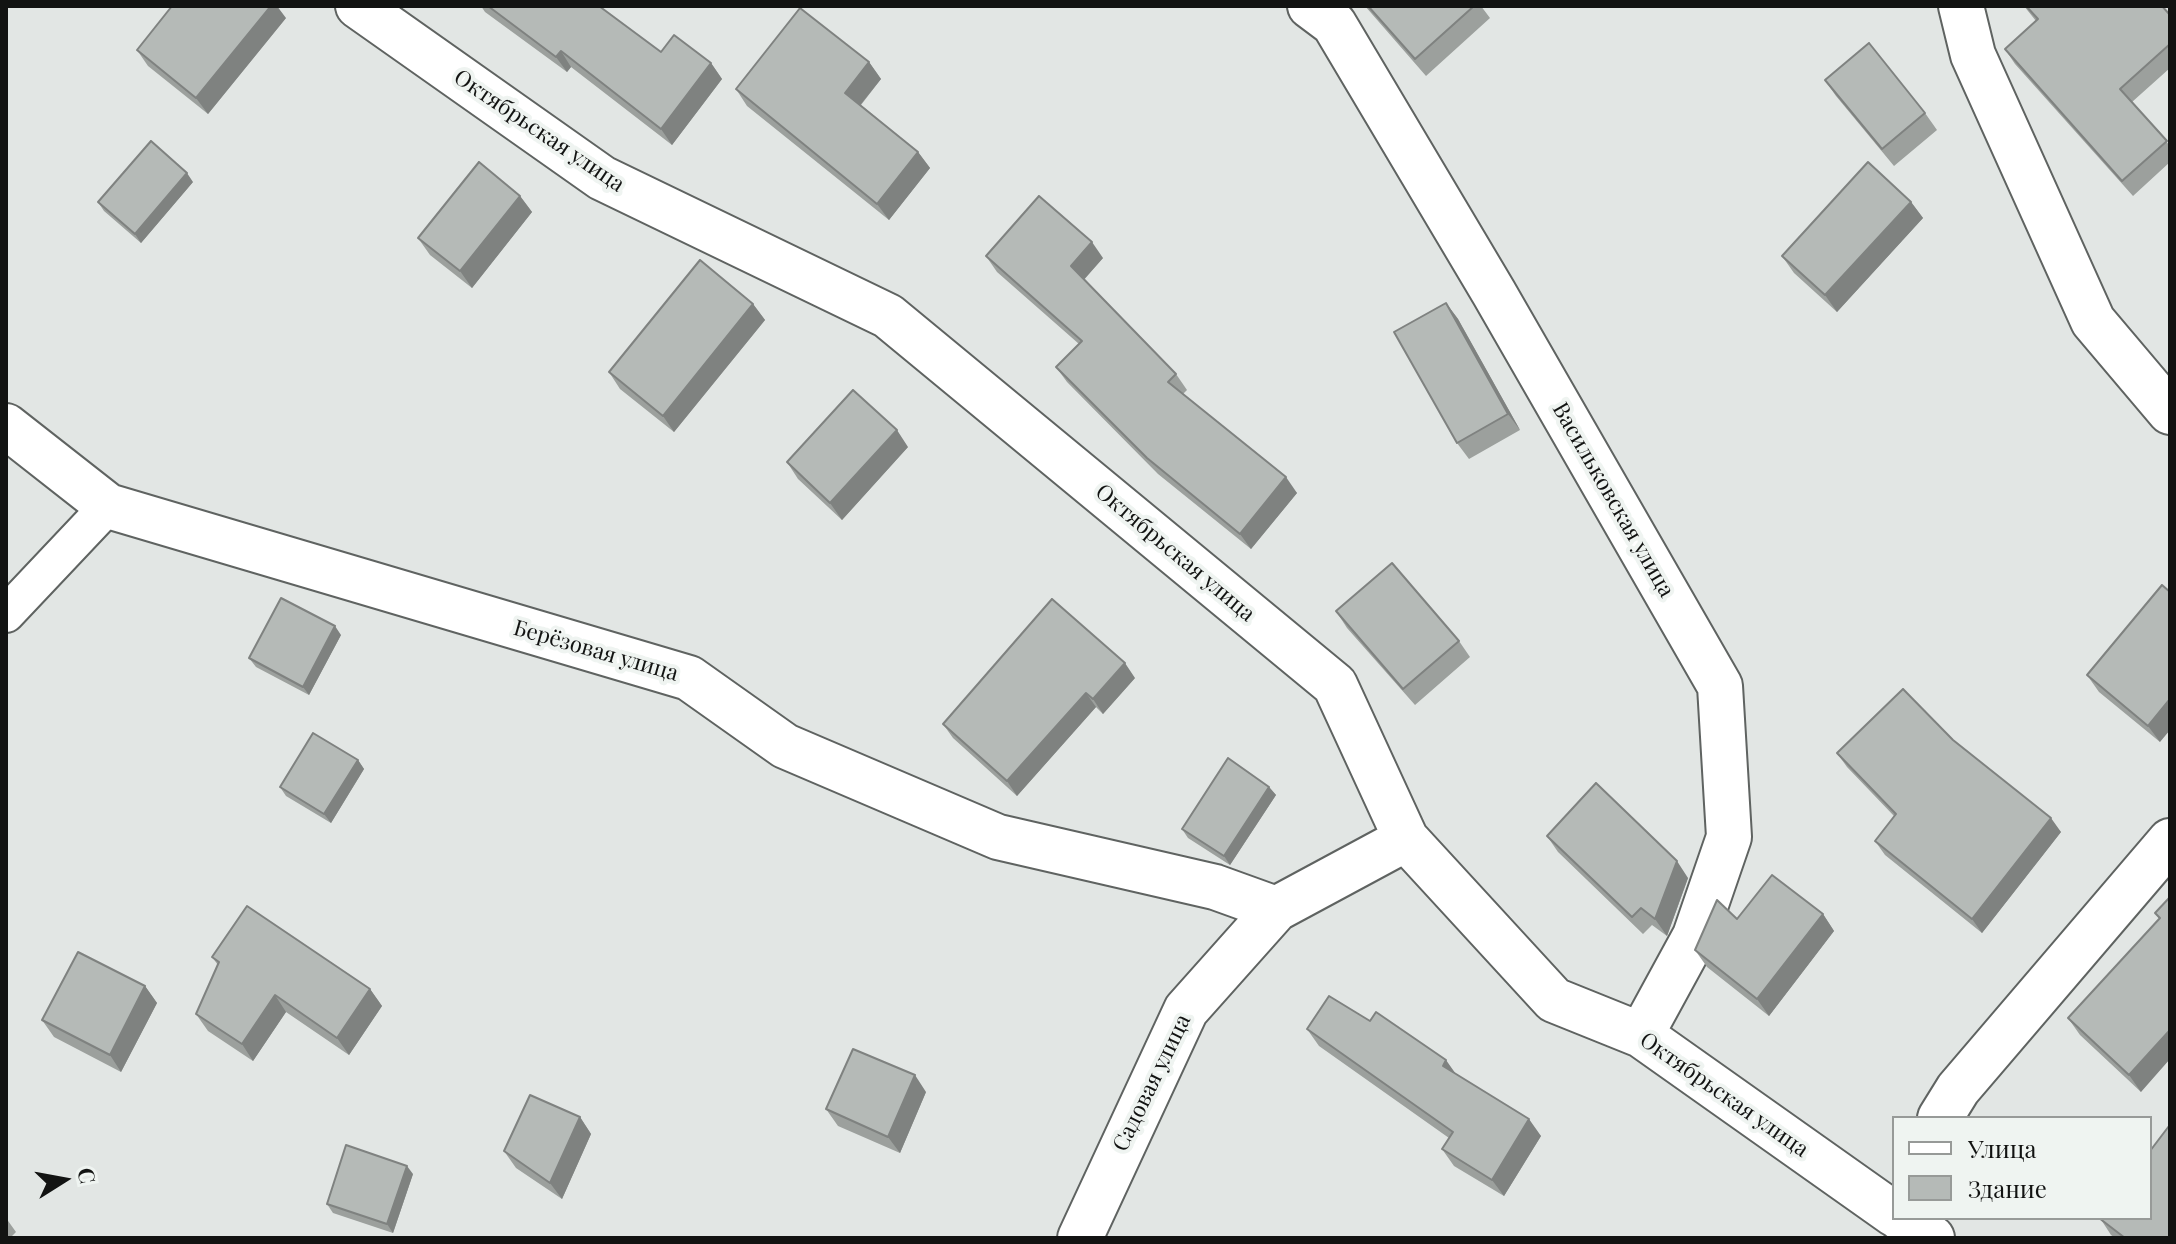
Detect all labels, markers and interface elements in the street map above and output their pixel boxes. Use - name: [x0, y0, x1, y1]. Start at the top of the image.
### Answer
- street label: Октябрьская улица: [449, 64, 629, 198]
- street label: Васильковская улица: [1547, 398, 1679, 602]
- street label: Октябрьская улица: [1090, 479, 1260, 627]
- street label: Берёзовая улица: [511, 615, 681, 687]
- street label: Садовая улица: [1107, 1010, 1197, 1156]
- street label: Октябрьская улица: [1635, 1027, 1813, 1163]
- legend: [1892, 1116, 2152, 1220]
- text: Улица: [1968, 1132, 2037, 1164]
- north arrow: [24, 1140, 104, 1220]
- text: С: [71, 1165, 104, 1186]
- text: Здание: [1968, 1172, 2047, 1204]

